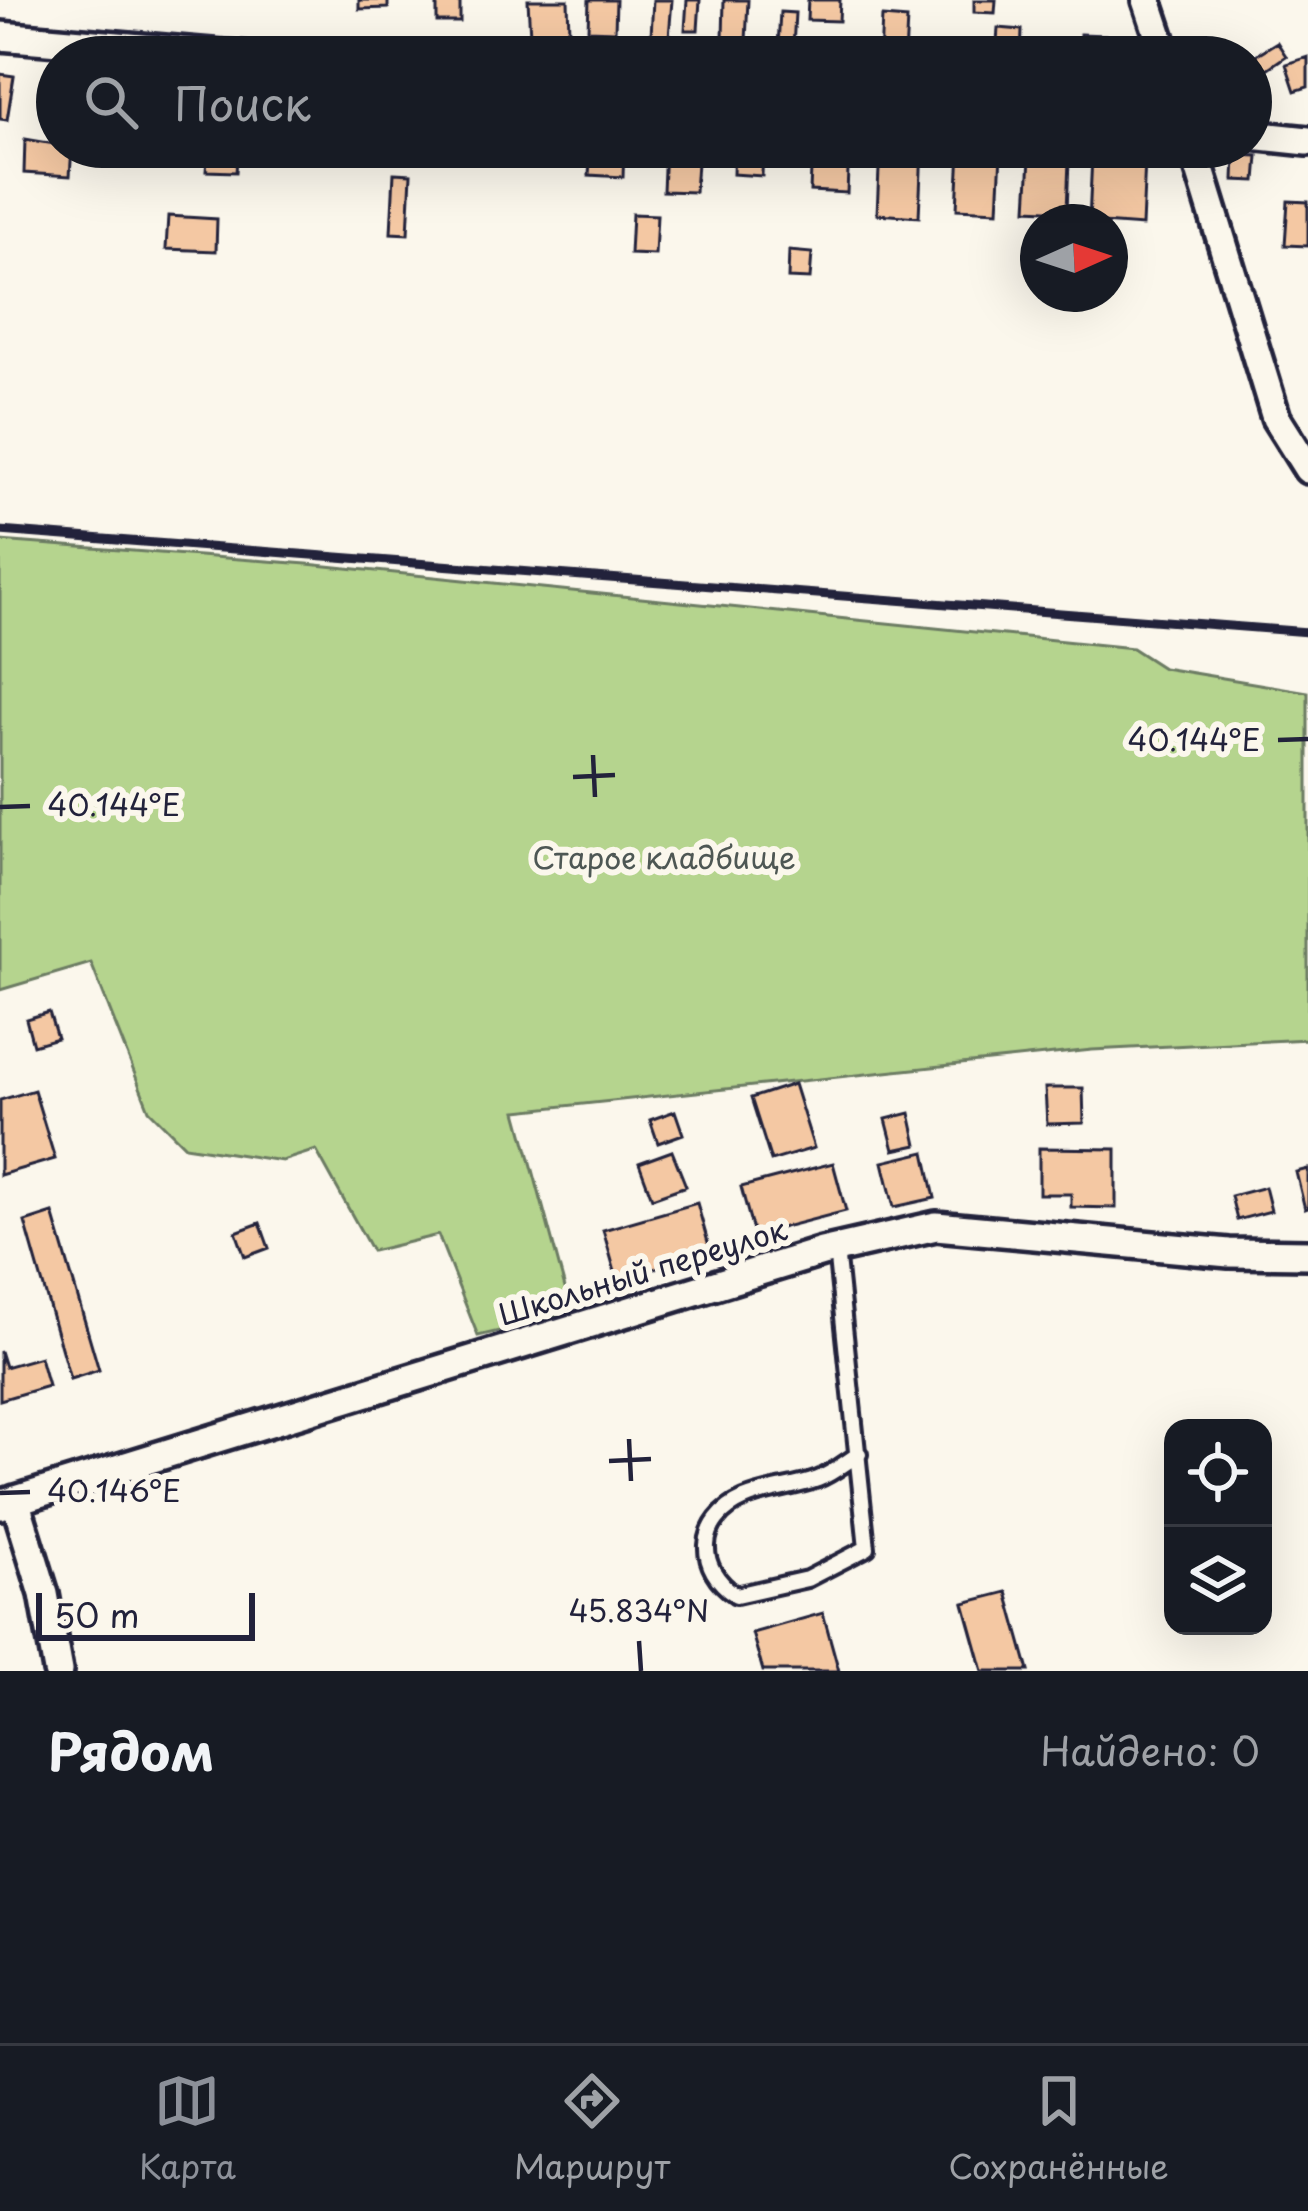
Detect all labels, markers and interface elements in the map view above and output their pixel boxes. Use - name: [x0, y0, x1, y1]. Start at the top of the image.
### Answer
- search box: [36, 36, 1272, 168]
- text: Поиск: [174, 68, 311, 136]
- icon: search: [78, 69, 144, 135]
- north arrow: [1020, 204, 1128, 312]
- text: 40.144°E: [1128, 716, 1260, 761]
- text: 40.144°E: [48, 781, 180, 826]
- park label: Старое кладбище: [532, 834, 796, 879]
- street label: Школьный переулок: [493, 1205, 792, 1336]
- map controls: [1164, 1419, 1272, 1635]
- button: locate: [1164, 1419, 1272, 1527]
- text: 40.146°E: [47, 1467, 181, 1512]
- button: layers: [1164, 1527, 1272, 1635]
- scale bar: [36, 1587, 255, 1640]
- text: 45.834°N: [569, 1587, 709, 1632]
- text: 50 m: [54, 1589, 140, 1639]
- text: Рядом: [48, 1711, 214, 1788]
- text: Найдено: 0: [1040, 1720, 1260, 1779]
- tab: Карта: [139, 2068, 236, 2190]
- tab: Маршрут: [514, 2068, 670, 2190]
- tab: Сохранённые: [948, 2068, 1169, 2190]

